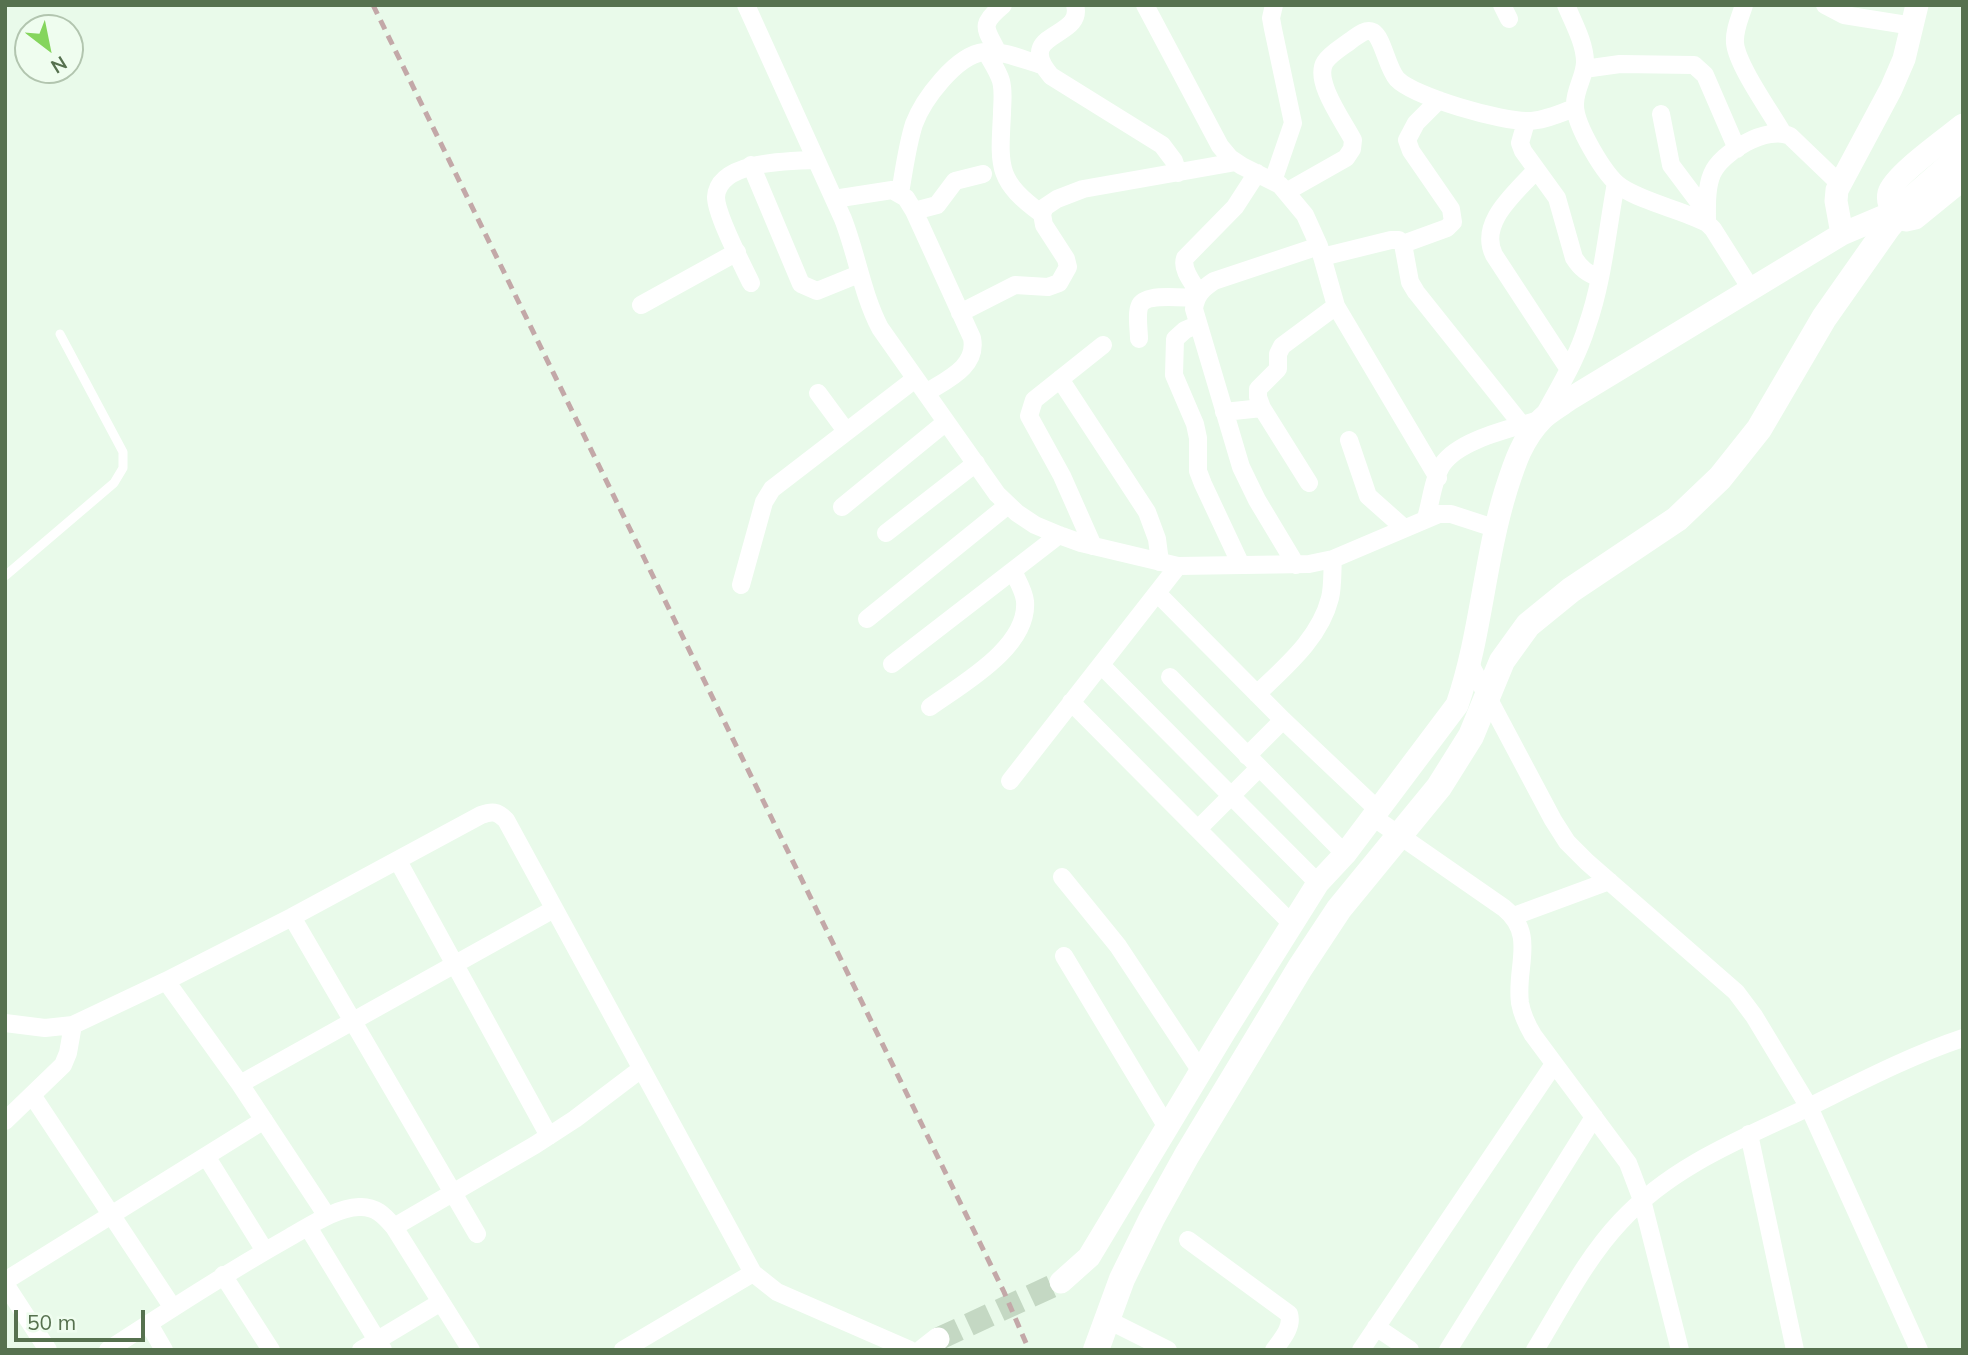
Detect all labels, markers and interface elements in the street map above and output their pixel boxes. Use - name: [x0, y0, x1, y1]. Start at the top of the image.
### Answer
- north arrow: [14, 14, 84, 84]
- text: N: [47, 51, 72, 79]
- scale bar: [18, 1296, 149, 1340]
- text: 50 m: [27, 1309, 76, 1335]

